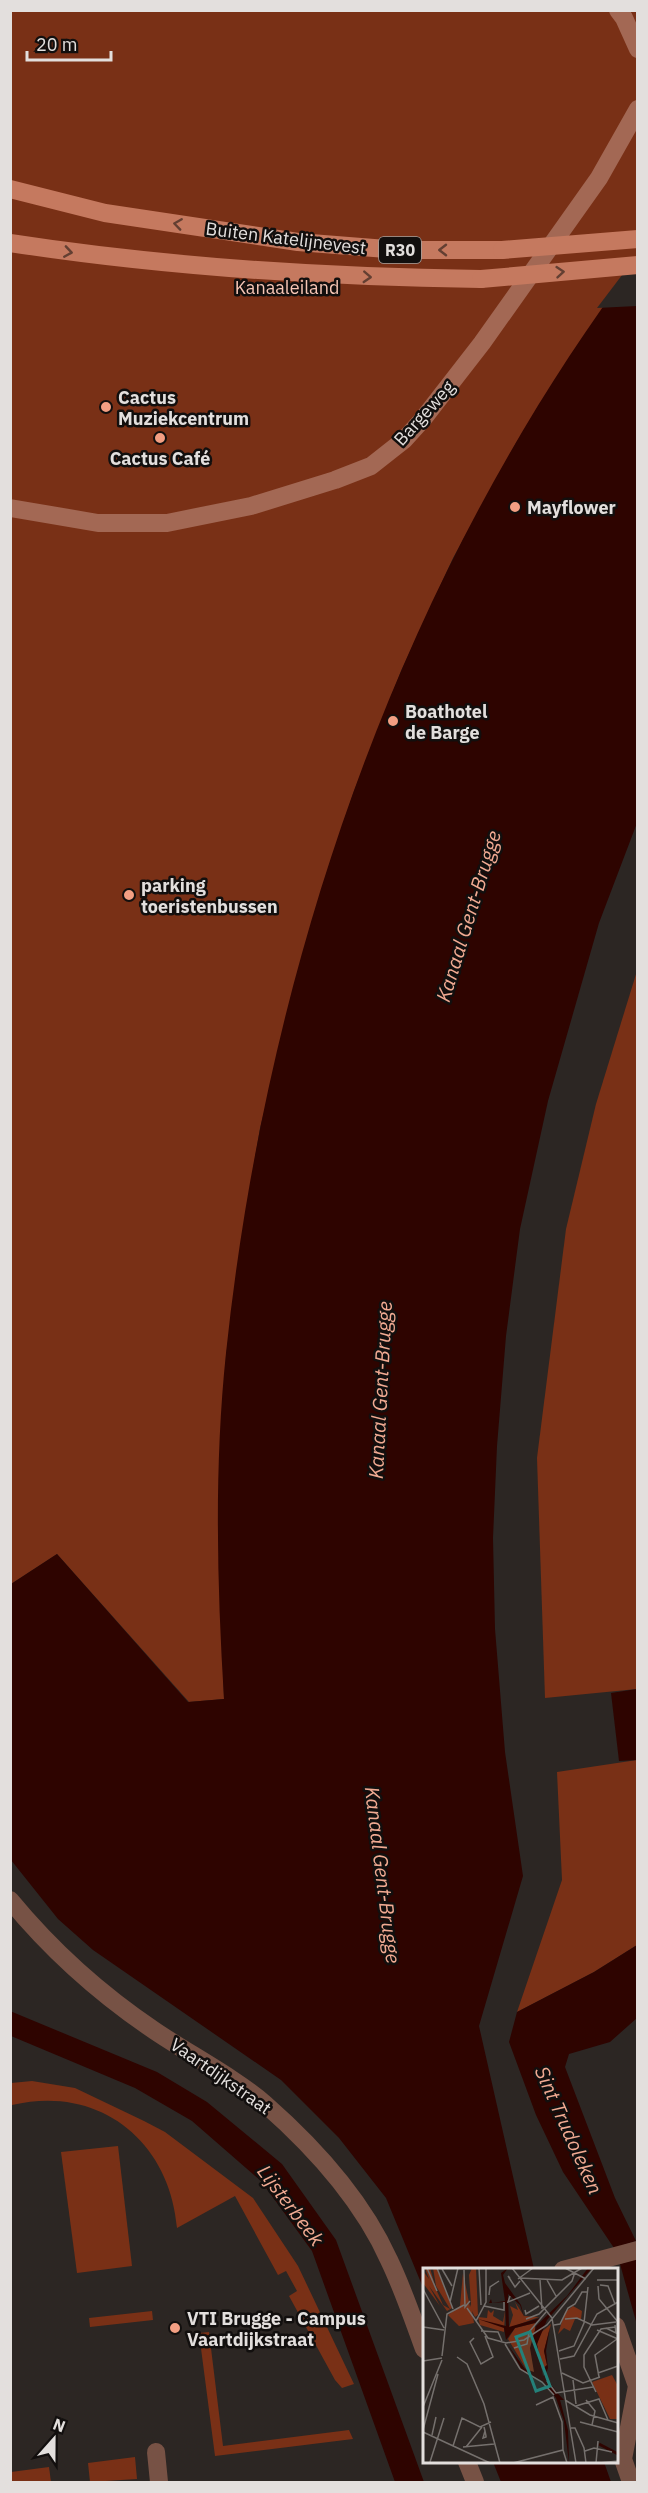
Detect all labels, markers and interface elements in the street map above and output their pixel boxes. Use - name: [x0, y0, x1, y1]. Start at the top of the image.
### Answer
- scale bar: [27, 24, 111, 62]
- text: 20 m: [36, 33, 78, 56]
- street label: Buiten Katelijnevest: [205, 217, 367, 259]
- one-way arrow: [173, 219, 182, 231]
- road number: R30: [379, 237, 421, 263]
- one-way arrow: [439, 244, 448, 256]
- one-way arrow: [64, 245, 73, 257]
- one-way arrow: [555, 266, 564, 279]
- one-way arrow: [363, 270, 372, 283]
- park label: Kanaaleiland: [235, 276, 339, 299]
- street label: Bargeweg: [389, 375, 460, 450]
- place label: Cactus Muziekcentrum: [118, 386, 249, 430]
- marker: Cactus Muziekcentrum: [99, 400, 113, 414]
- marker: Cactus Café: [153, 431, 167, 445]
- place label: Cactus Café: [110, 447, 210, 470]
- place label: Mayflower: [527, 496, 616, 519]
- marker: Mayflower: [508, 500, 522, 514]
- place label: Boathotel de Barge: [405, 700, 488, 744]
- marker: Boathotel de Barge: [386, 714, 400, 728]
- water label: Kanaal Gent-Brugge: [429, 827, 507, 1005]
- place label: parking toeristenbussen: [141, 874, 278, 918]
- marker: parking toeristenbussen: [122, 888, 136, 902]
- water label: Kanaal Gent-Brugge: [362, 1300, 398, 1480]
- water label: Kanaal Gent-Brugge: [359, 1785, 407, 1965]
- street label: Vaartdijkstraat: [166, 2033, 276, 2119]
- water label: Sint Trudoleken: [529, 2062, 609, 2198]
- water label: Lijsterbeek: [252, 2159, 331, 2252]
- inset map: [423, 2268, 618, 2463]
- place label: VTI Brugge - Campus Vaartdijkstraat: [187, 2307, 366, 2351]
- marker: VTI Brugge - Campus Vaartdijkstraat: [168, 2321, 182, 2335]
- north arrow: [24, 2409, 84, 2469]
- text: N: [50, 2414, 68, 2436]

